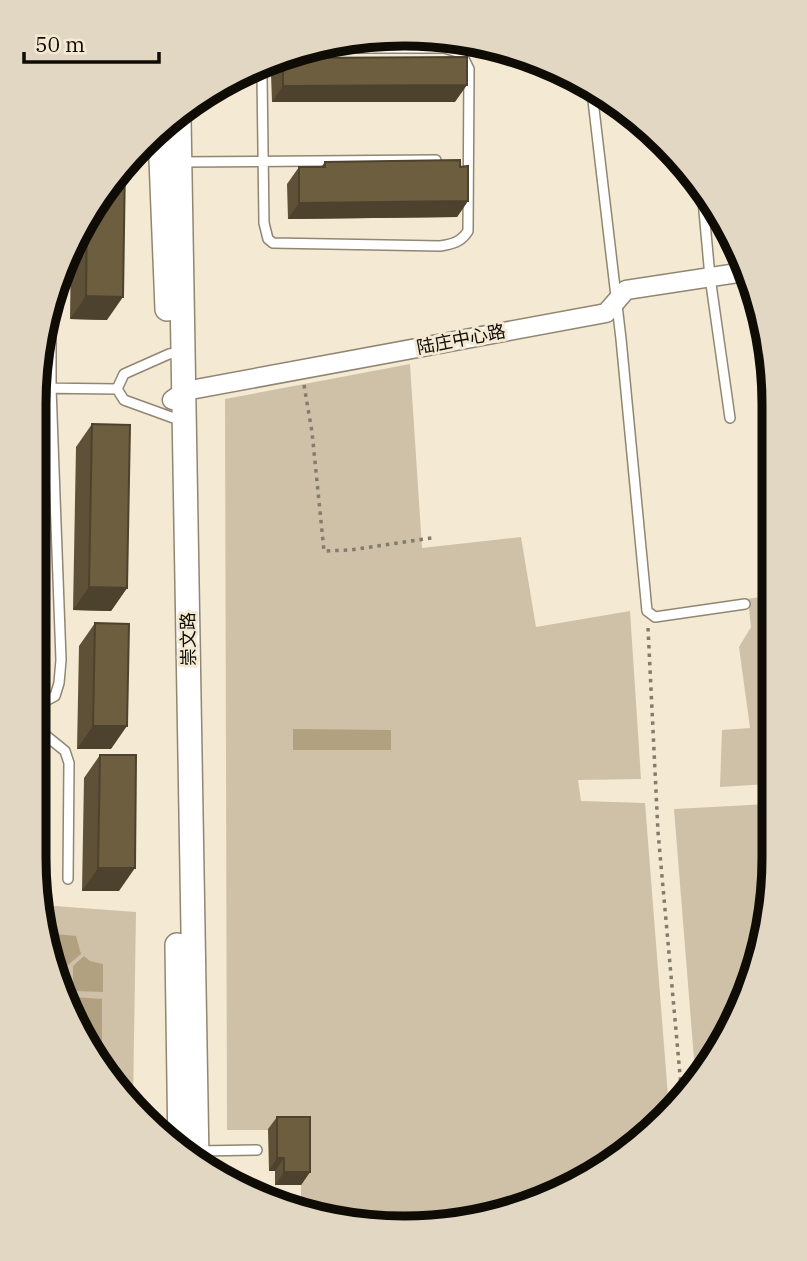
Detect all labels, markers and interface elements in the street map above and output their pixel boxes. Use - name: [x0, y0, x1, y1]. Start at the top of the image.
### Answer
- scale bar: [24, 21, 159, 65]
- text: 50 m: [35, 30, 85, 58]
- street label: 陆庄中心路: [415, 319, 507, 359]
- street label: 崇文路: [176, 612, 200, 666]

